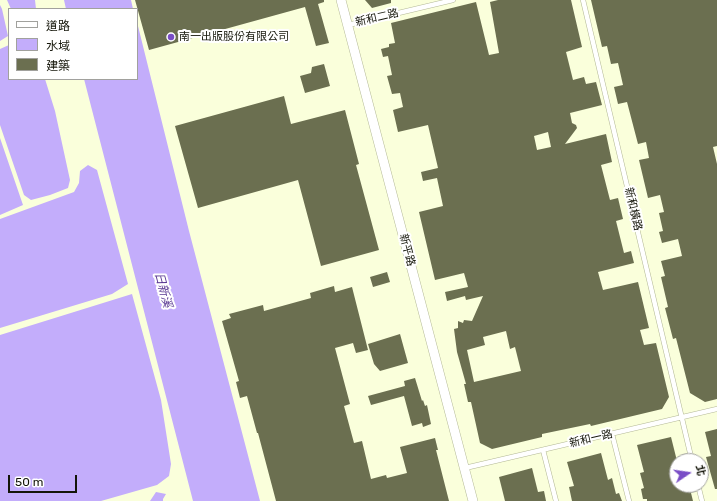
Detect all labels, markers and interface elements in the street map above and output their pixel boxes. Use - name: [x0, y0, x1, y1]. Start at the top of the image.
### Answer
- street label: 新和二路: [354, 7, 400, 29]
- legend: [8, 8, 138, 80]
- text: 道路: [46, 19, 70, 33]
- place label: 南一出版股份有限公司: [179, 30, 289, 44]
- marker: 南一出版股份有限公司: [166, 32, 176, 42]
- text: 水域: [46, 39, 70, 53]
- text: 建築: [46, 59, 70, 73]
- street label: 新和橫路: [622, 186, 644, 232]
- street label: 新平路: [396, 232, 418, 268]
- water label: 日新溪: [151, 271, 175, 309]
- street label: 新和一路: [568, 428, 614, 450]
- north arrow: [669, 453, 709, 493]
- text: 北: [693, 464, 708, 477]
- scale bar: [10, 467, 79, 493]
- text: 50 m: [15, 475, 43, 489]

